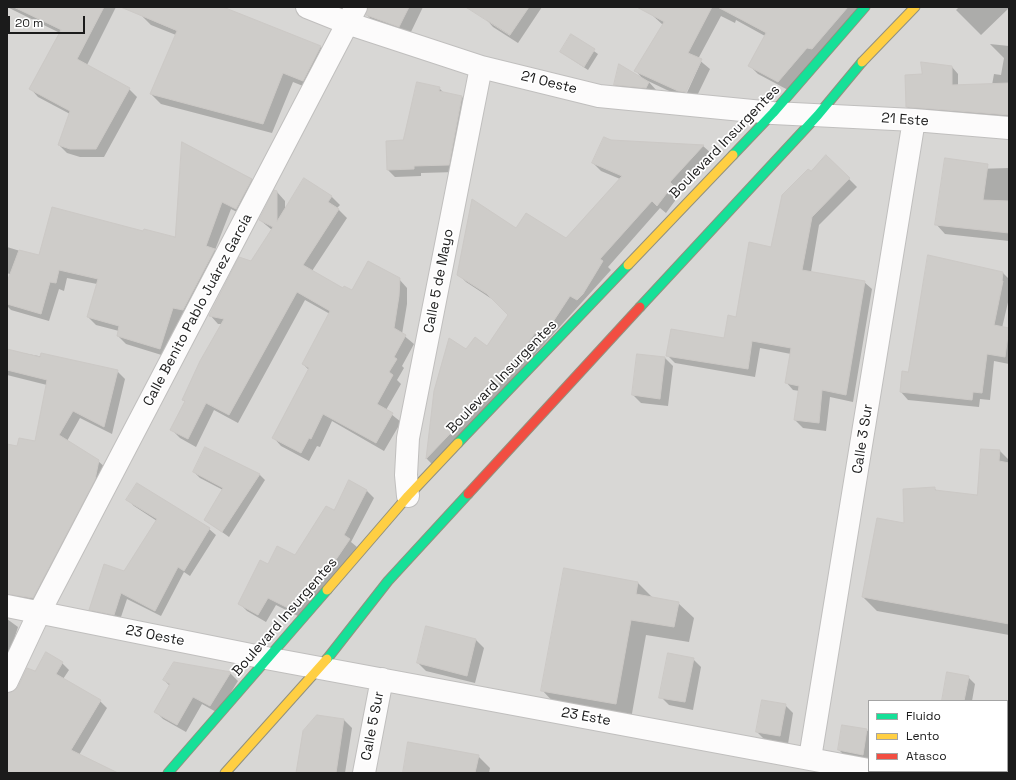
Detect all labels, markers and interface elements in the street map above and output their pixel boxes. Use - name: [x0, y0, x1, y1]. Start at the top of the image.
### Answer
- scale bar: [10, 8, 87, 34]
- text: 20 m: [15, 15, 43, 31]
- street label: 21 Oeste: [519, 68, 579, 98]
- street label: Boulevard Insurgentes: [666, 82, 784, 202]
- street label: 21 Este: [881, 110, 929, 130]
- street label: Calle Benito Pablo Juárez García: [140, 211, 256, 409]
- street label: Calle 5 de Mayo: [421, 227, 457, 335]
- street label: Boulevard Insurgentes: [443, 317, 561, 437]
- street label: Calle 3 Sur: [849, 403, 877, 475]
- street label: Boulevard Insurgentes: [229, 554, 341, 680]
- street label: 23 Oeste: [124, 622, 186, 650]
- street label: Calle 5 Sur: [358, 690, 388, 762]
- legend: [868, 700, 1008, 772]
- street label: 23 Este: [560, 704, 612, 730]
- text: Fluido: [906, 708, 941, 724]
- text: Lento: [906, 728, 940, 744]
- text: Atasco: [906, 748, 947, 764]

